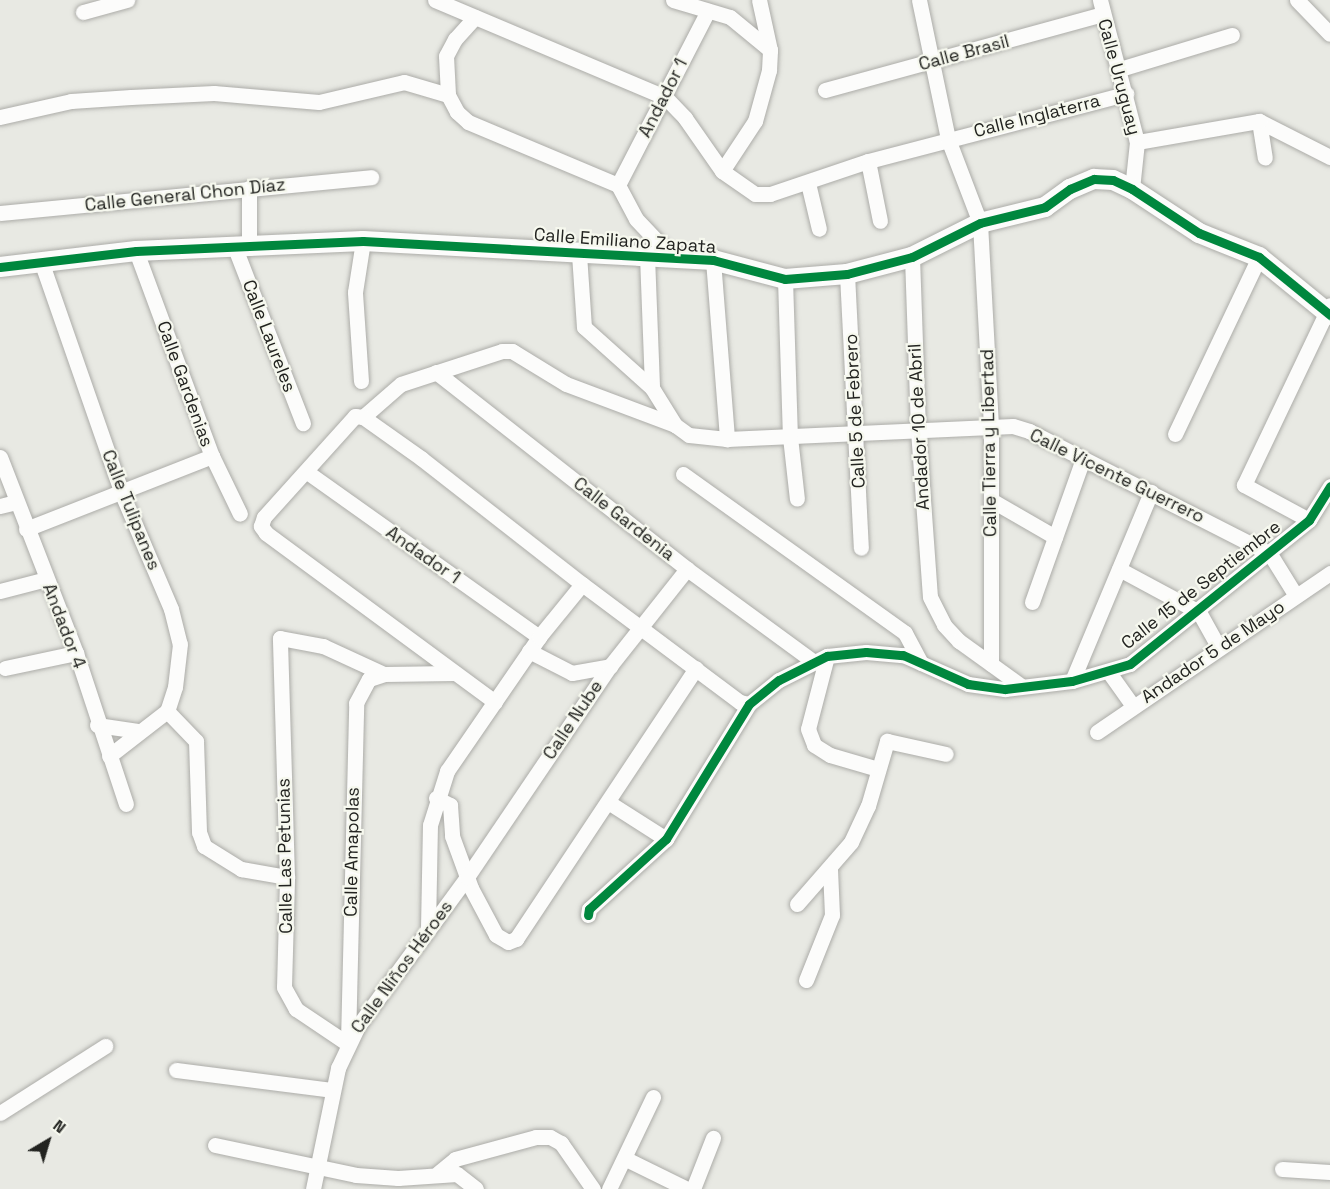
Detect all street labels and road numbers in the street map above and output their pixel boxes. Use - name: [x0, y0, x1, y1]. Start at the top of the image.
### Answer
- street label: Calle Uruguay: [1093, 16, 1145, 138]
- street label: Calle Brasil: [916, 31, 1012, 75]
- street label: Andador 1: [634, 55, 692, 141]
- street label: Calle Inglaterra: [972, 90, 1102, 142]
- street label: Calle General Chon Díaz: [84, 174, 286, 216]
- street label: Calle Emiliano Zapata: [533, 224, 717, 258]
- street label: Calle Laureles: [238, 277, 300, 395]
- street label: Calle Gardenias: [152, 318, 218, 450]
- street label: Calle 5 de Febrero: [840, 333, 870, 489]
- street label: Andador 10 de Abril: [904, 343, 934, 511]
- street label: Calle Tierra y Libertad: [977, 349, 1001, 537]
- street label: Calle Vicente Guerrero: [1026, 424, 1208, 528]
- street label: Calle Tulipanes: [97, 447, 165, 573]
- street label: Calle Gardenia: [569, 473, 679, 565]
- street label: Calle 15 de Septiembre: [1117, 516, 1285, 654]
- street label: Andador 1: [382, 522, 464, 588]
- street label: Andador 4: [38, 580, 90, 672]
- street label: Andador 5 de Mayo: [1137, 596, 1289, 708]
- street label: Calle Nube: [539, 676, 607, 764]
- street label: Calle Las Petunias: [273, 778, 297, 934]
- street label: Calle Amapolas: [340, 787, 364, 917]
- street label: Calle Niños Héroes: [347, 896, 457, 1038]

